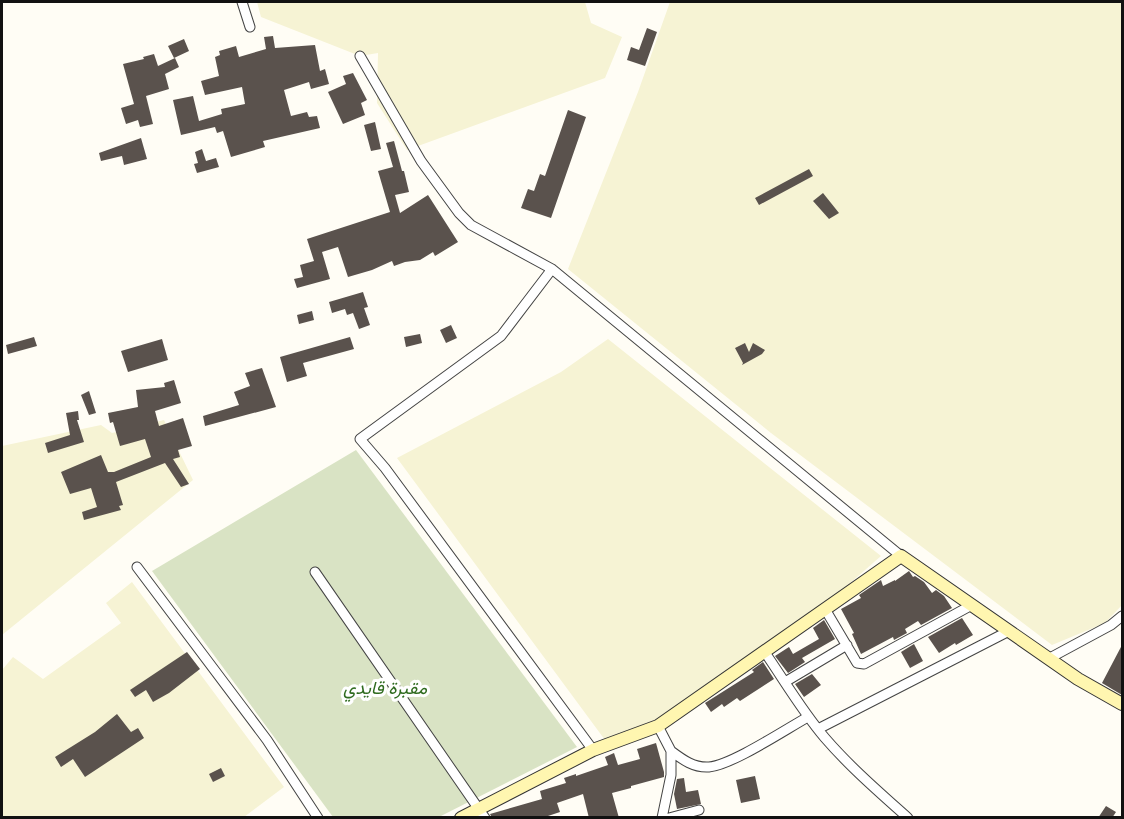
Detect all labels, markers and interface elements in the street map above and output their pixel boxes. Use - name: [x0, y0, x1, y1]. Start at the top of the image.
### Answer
- park label: مقبرة قايدي: [343, 675, 428, 703]

